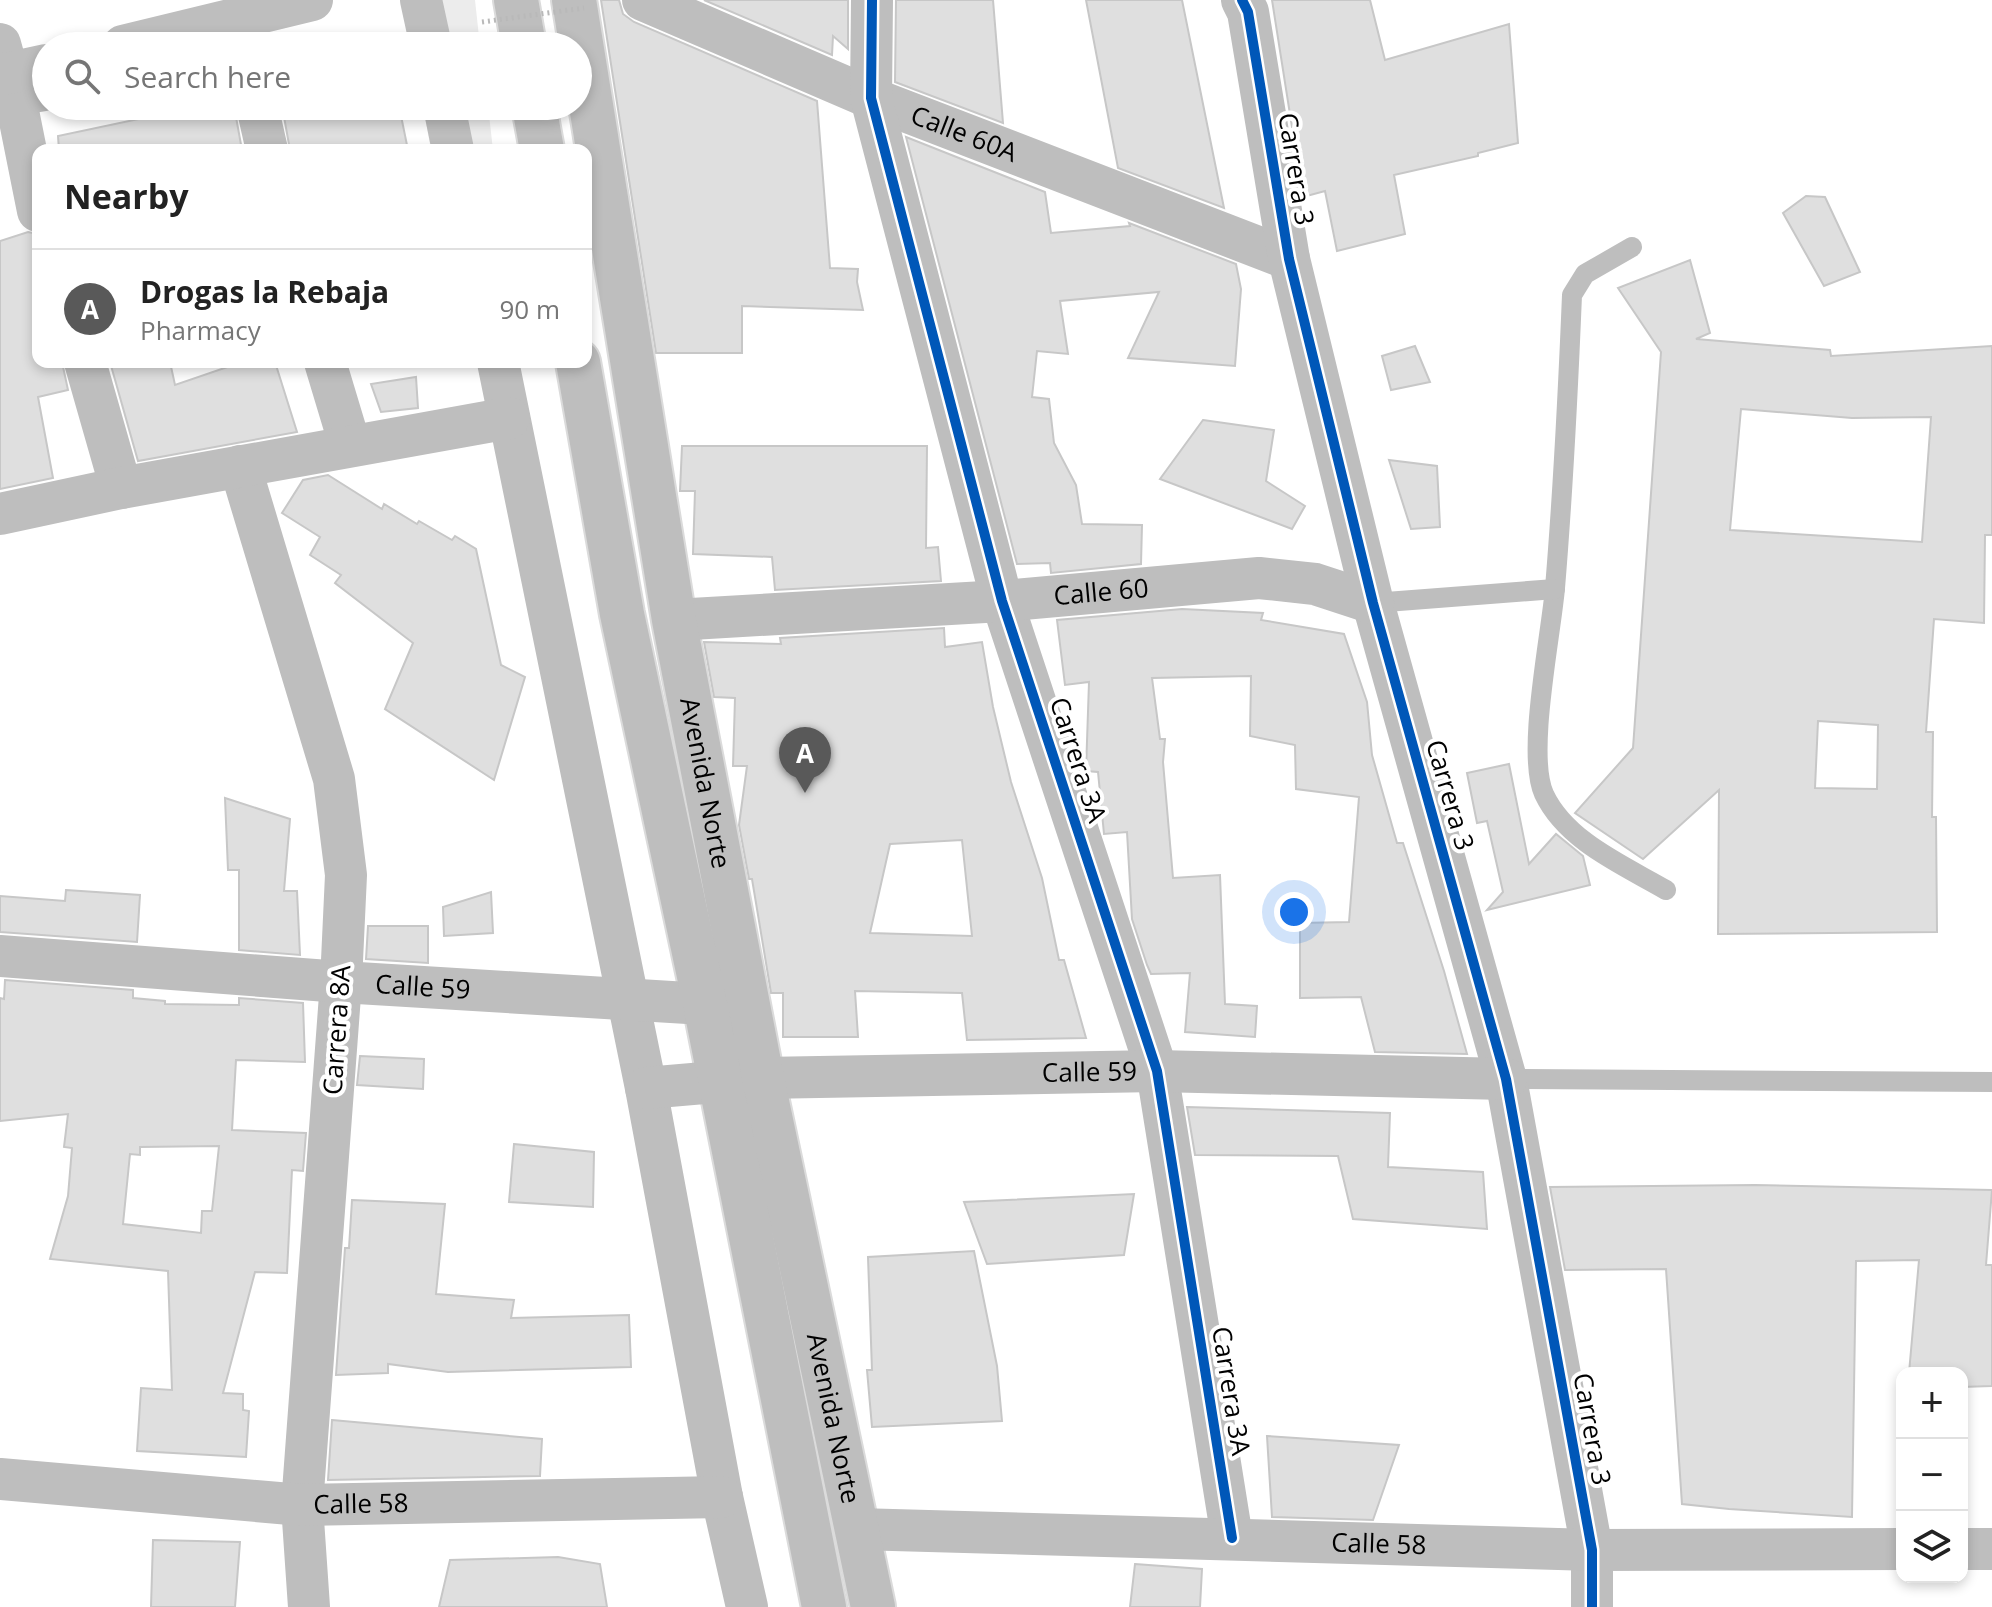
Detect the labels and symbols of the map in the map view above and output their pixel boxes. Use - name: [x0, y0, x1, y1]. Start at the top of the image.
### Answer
- street label: Calle 60A: [906, 96, 1024, 170]
- street label: Carrera 3: [1270, 110, 1324, 228]
- street label: Calle 60: [1052, 569, 1150, 613]
- street label: Carrera 3A: [1042, 692, 1116, 828]
- street label: Avenida Norte: [672, 694, 740, 871]
- pin: A: [779, 727, 831, 793]
- street label: Carrera 3: [1418, 735, 1484, 854]
- your location: [1274, 892, 1314, 932]
- street label: Carrera 8A: [314, 963, 359, 1096]
- street label: Calle 59: [374, 965, 471, 1007]
- street label: Calle 59: [1042, 1052, 1137, 1090]
- street label: Carrera 3A: [1204, 1324, 1260, 1458]
- street label: Avenida Norte: [799, 1329, 870, 1507]
- street label: Carrera 3: [1565, 1370, 1621, 1488]
- street label: Calle 58: [313, 1484, 409, 1522]
- street label: Calle 58: [1331, 1524, 1427, 1562]

